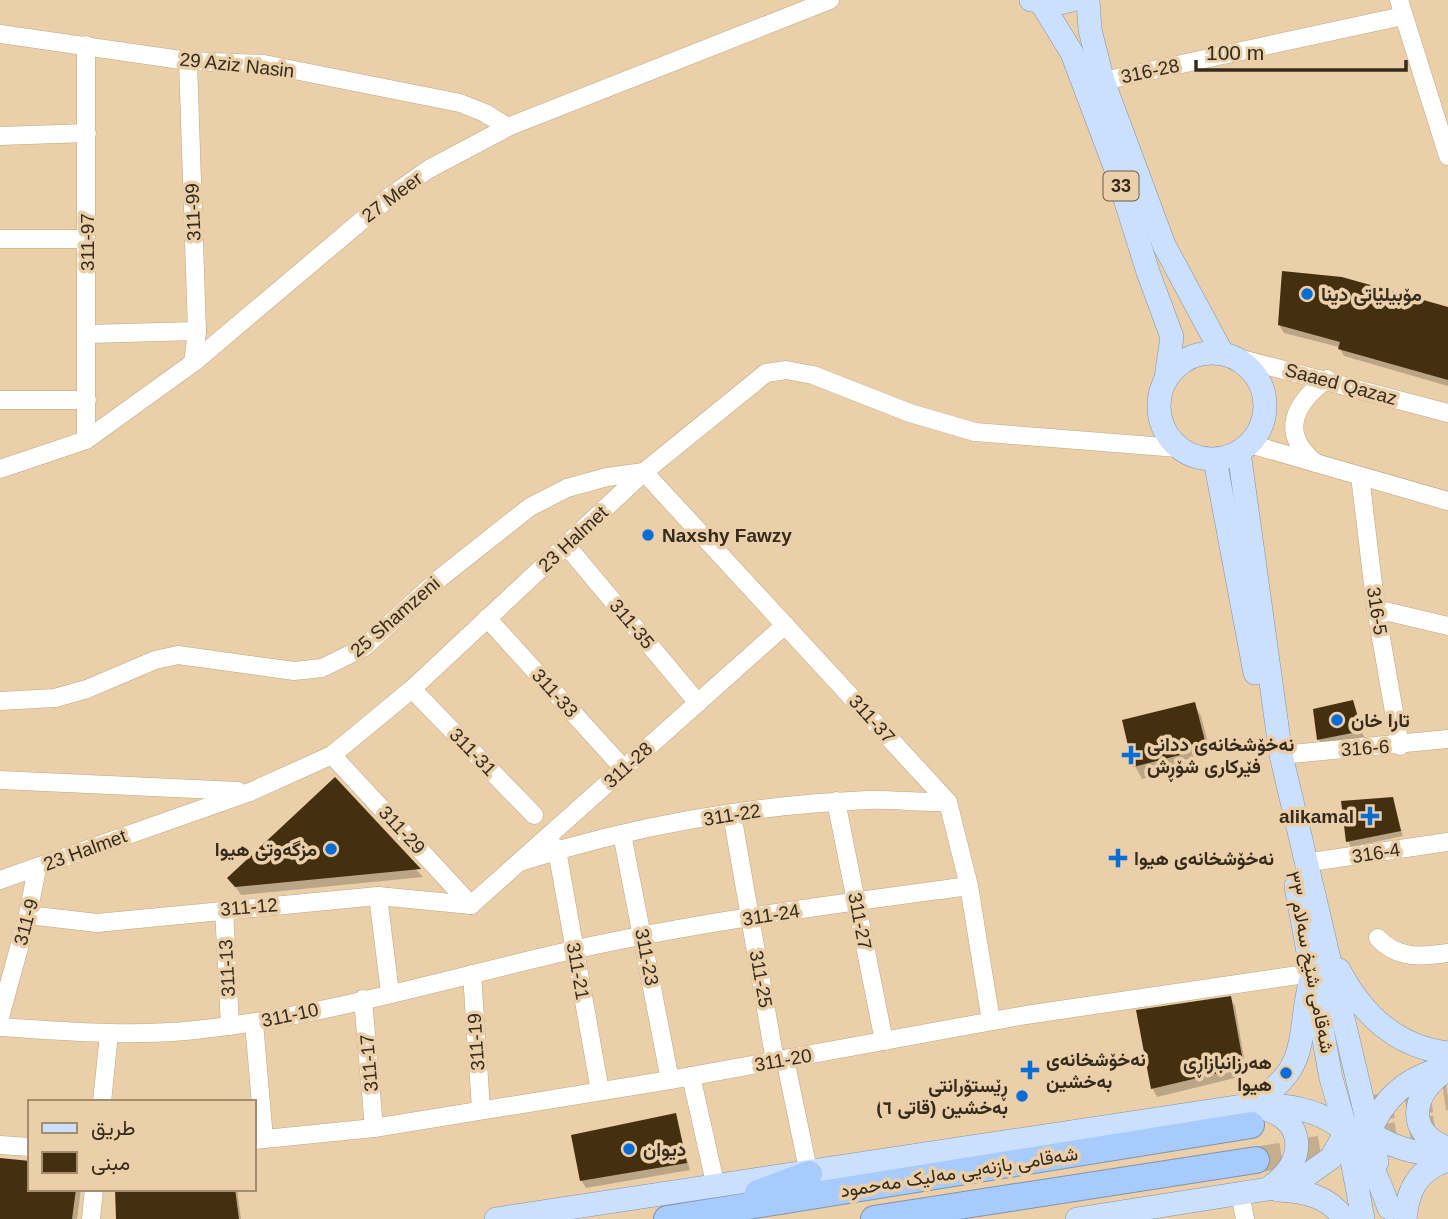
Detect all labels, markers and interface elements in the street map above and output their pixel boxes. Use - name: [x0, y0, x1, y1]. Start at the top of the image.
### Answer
- scale bar: [1196, 28, 1406, 72]
- text: 100 m: [1206, 41, 1264, 64]
- street label: 29 Aziz Nasin: [179, 49, 295, 81]
- street label: 316-28: [1119, 55, 1181, 87]
- street label: 27 Meer: [358, 167, 427, 226]
- road number: 33: [1104, 172, 1138, 201]
- street label: 311-99: [181, 183, 205, 241]
- street label: 311-97: [77, 213, 98, 271]
- place label: مۆبیلیاتی دینا: [1321, 284, 1422, 307]
- marker: مۆبیلیاتی دینا: [1299, 286, 1315, 302]
- street label: Saaed Qazaz: [1283, 359, 1399, 409]
- street label: 23 Halmet: [534, 501, 612, 576]
- place label: Naxshy Fawzy: [662, 525, 792, 546]
- marker: Naxshy Fawzy: [640, 527, 656, 543]
- street label: 25 Shamzeni: [346, 573, 444, 661]
- street label: 316-5: [1363, 585, 1391, 637]
- street label: 311-35: [605, 595, 659, 653]
- street label: 311-33: [528, 665, 582, 721]
- street label: 311-37: [845, 691, 899, 747]
- place label: تارا خان: [1351, 710, 1410, 733]
- marker: تارا خان: [1329, 712, 1345, 728]
- street label: 311-31: [445, 724, 501, 780]
- place label: نەخۆشخانەی ددانی فێرکاری شۆڕش: [1147, 734, 1294, 782]
- street label: 316-6: [1340, 736, 1390, 760]
- street label: 311-28: [600, 738, 656, 792]
- marker: نەخۆشخانەی ددانی فێرکاری شۆڕش: [1121, 745, 1141, 765]
- street label: 311-22: [702, 800, 762, 830]
- street label: 311-29: [375, 802, 429, 858]
- place label: alikamal: [1279, 806, 1354, 827]
- marker: alikamal: [1360, 806, 1380, 826]
- street label: 23 Halmet: [41, 825, 130, 875]
- place label: مزگەوتی هیوا: [215, 839, 317, 862]
- street label: 316-4: [1350, 839, 1402, 867]
- marker: مزگەوتی هیوا: [323, 841, 339, 857]
- marker: نەخۆشخانەی هیوا: [1108, 848, 1128, 868]
- place label: نەخۆشخانەی هیوا: [1134, 848, 1274, 871]
- street label: شەقامی شێخ سەلام ٣٣: [1279, 869, 1338, 1055]
- street label: 311-27: [844, 891, 876, 951]
- street label: 311-12: [219, 894, 279, 920]
- street label: 311-9: [10, 896, 42, 948]
- street label: 311-24: [741, 900, 802, 930]
- street label: 311-23: [631, 927, 663, 987]
- street label: 311-13: [215, 939, 239, 997]
- street label: 311-21: [563, 941, 593, 1001]
- street label: 311-25: [746, 949, 776, 1009]
- street label: 311-10: [260, 999, 320, 1031]
- street label: 311-19: [464, 1012, 488, 1072]
- street label: 311-17: [356, 1033, 382, 1093]
- street label: 311-20: [753, 1045, 813, 1075]
- place label: نەخۆشخانەی بەخشین: [1046, 1049, 1146, 1093]
- place label: هەرزانبازاڕی هیوا: [1183, 1052, 1272, 1097]
- marker: نەخۆشخانەی بەخشین: [1020, 1060, 1040, 1080]
- marker: هەرزانبازاڕی هیوا: [1278, 1065, 1294, 1081]
- place label: ڕێستۆرانتی بە‌خشین (قاتی ٦): [876, 1075, 1008, 1119]
- marker: ڕێستۆرانتی بە‌خشین (قاتی ٦): [1014, 1088, 1030, 1104]
- legend: [28, 1100, 256, 1191]
- text: طريق: [91, 1116, 136, 1141]
- place label: دیوان: [643, 1139, 686, 1162]
- marker: دیوان: [621, 1141, 637, 1157]
- street label: شەقامی بازنەیی مەلیک مەحمود: [839, 1143, 1080, 1202]
- text: مبنى: [91, 1151, 130, 1175]

